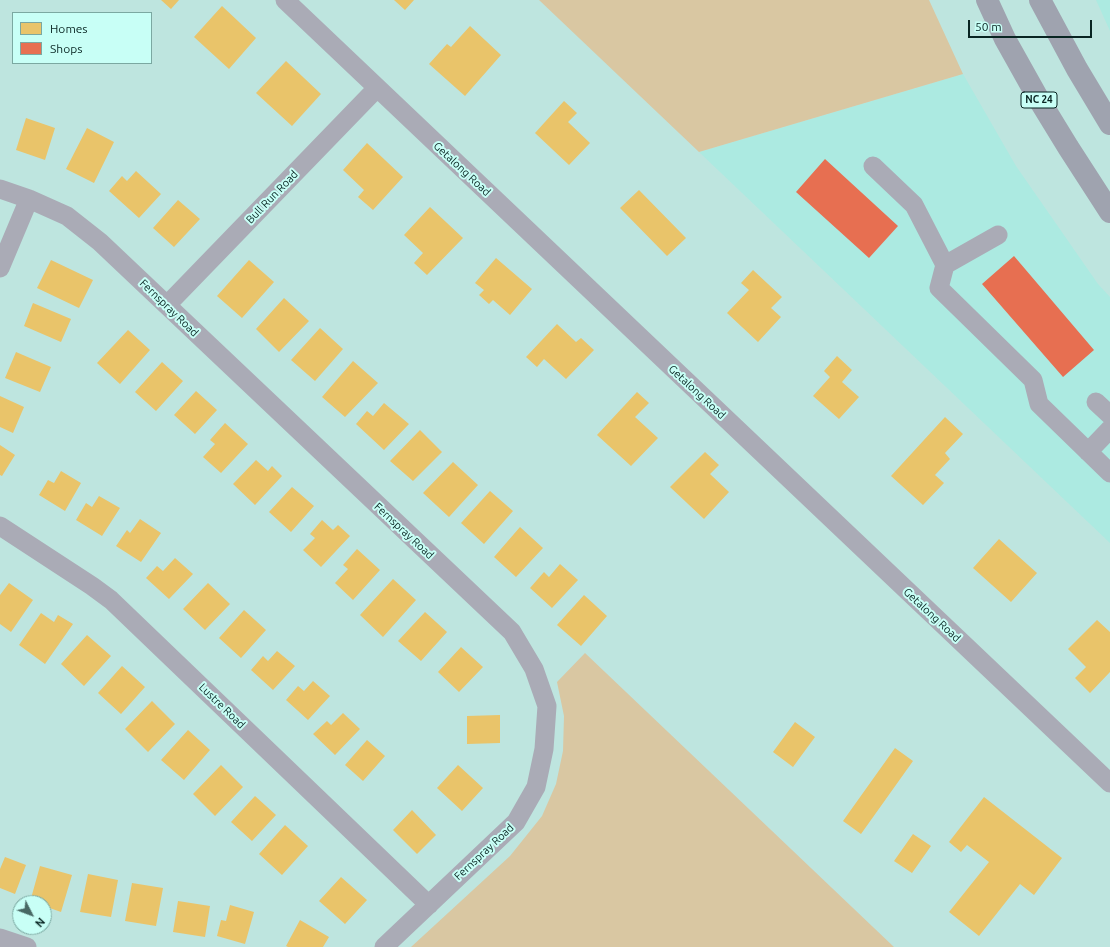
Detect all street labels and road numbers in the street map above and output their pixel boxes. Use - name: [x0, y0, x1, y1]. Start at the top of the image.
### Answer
- road number: NC 24: [1021, 92, 1057, 108]
- street label: Getalong Road: [431, 139, 493, 199]
- street label: Bull Run Road: [243, 168, 301, 226]
- street label: Fernspray Road: [137, 277, 201, 339]
- street label: Getalong Road: [666, 362, 728, 422]
- street label: Fernspray Road: [372, 500, 436, 562]
- street label: Getalong Road: [901, 585, 963, 645]
- street label: Lustre Road: [196, 681, 248, 731]
- street label: Fernspray Road: [452, 821, 516, 883]

